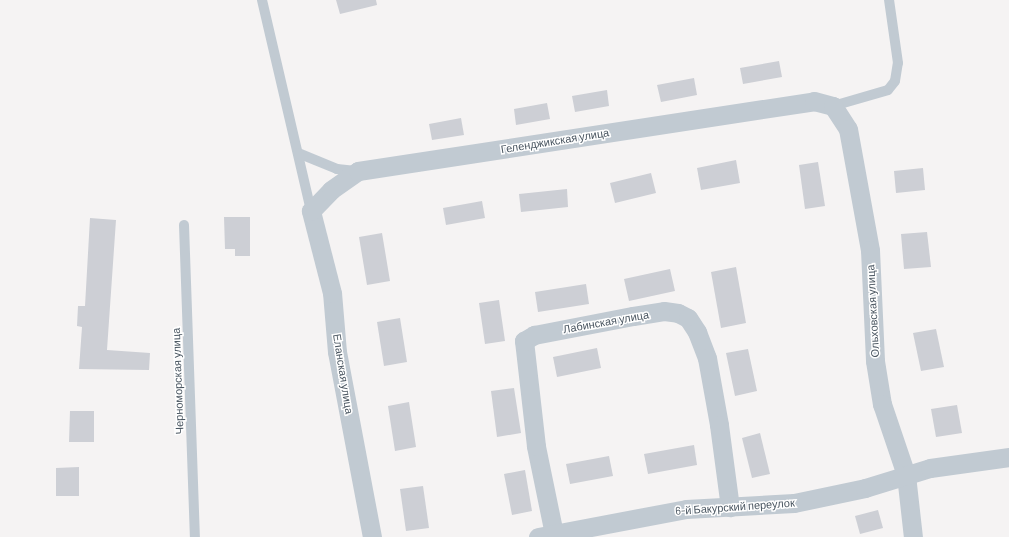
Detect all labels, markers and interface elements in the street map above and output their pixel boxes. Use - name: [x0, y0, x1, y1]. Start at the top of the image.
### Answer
- street label: Геленджикская улица: [500, 126, 610, 156]
- street label: Ольховская улица: [864, 264, 882, 358]
- street label: Лабинская улица: [562, 308, 650, 336]
- street label: Черноморская улица: [170, 327, 186, 435]
- street label: Еланская улица: [330, 333, 356, 415]
- street label: 6-й Бакурский переулок: [675, 496, 795, 518]

